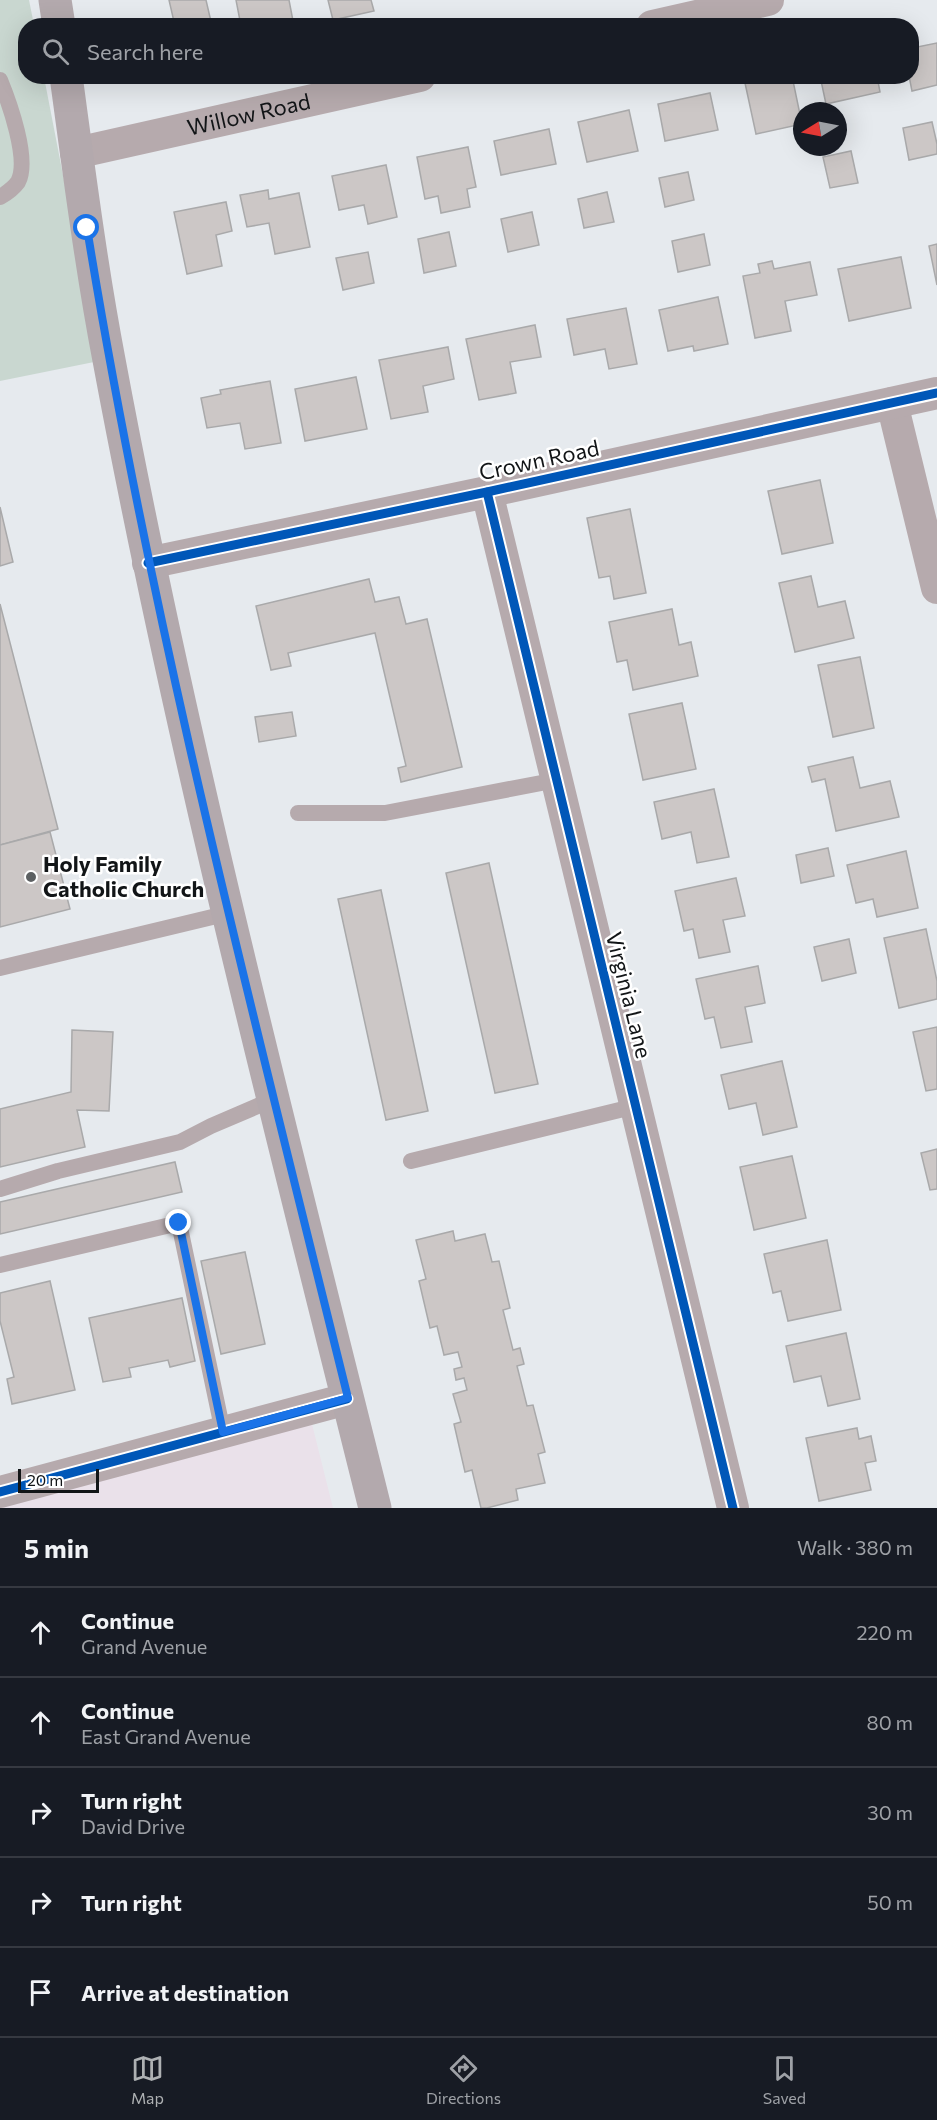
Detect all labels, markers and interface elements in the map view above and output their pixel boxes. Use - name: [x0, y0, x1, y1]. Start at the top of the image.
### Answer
- search box: [18, 18, 919, 84]
- icon: search: [39, 35, 72, 68]
- text: Search here: [87, 38, 203, 65]
- street label: Willow Road: [185, 87, 313, 141]
- north arrow: [793, 102, 847, 156]
- route start: [73, 214, 99, 240]
- street label: Crown Road: [476, 434, 601, 485]
- place label: Holy Family Catholic Church: [43, 850, 204, 902]
- marker: Holy Family Catholic Church: [24, 870, 38, 884]
- street label: Virginia Lane: [601, 929, 658, 1061]
- route end: [165, 1209, 191, 1235]
- scale bar: [18, 1466, 99, 1494]
- text: 20 m: [27, 1470, 63, 1489]
- text: 5 min: [24, 1532, 89, 1563]
- text: Walk · 380 m: [797, 1535, 913, 1559]
- text: Continue: [81, 1607, 174, 1634]
- icon: ahead: [24, 1616, 57, 1649]
- text: 220 m: [857, 1620, 913, 1644]
- text: Grand Avenue: [81, 1634, 207, 1658]
- text: Continue: [81, 1697, 174, 1724]
- icon: ahead: [24, 1706, 57, 1739]
- text: 80 m: [867, 1710, 913, 1734]
- text: East Grand Avenue: [81, 1724, 251, 1748]
- text: Turn right: [81, 1787, 182, 1814]
- icon: right: [24, 1796, 57, 1829]
- text: 30 m: [867, 1800, 913, 1824]
- text: David Drive: [81, 1814, 185, 1838]
- icon: right: [24, 1886, 57, 1919]
- text: Turn right: [81, 1889, 182, 1916]
- text: 50 m: [867, 1890, 913, 1914]
- icon: arrive: [24, 1976, 57, 2009]
- text: Arrive at destination: [81, 1979, 289, 2006]
- tab: Map: [131, 2052, 164, 2107]
- tab: Directions: [426, 2052, 501, 2107]
- tab: Saved: [763, 2052, 806, 2107]

